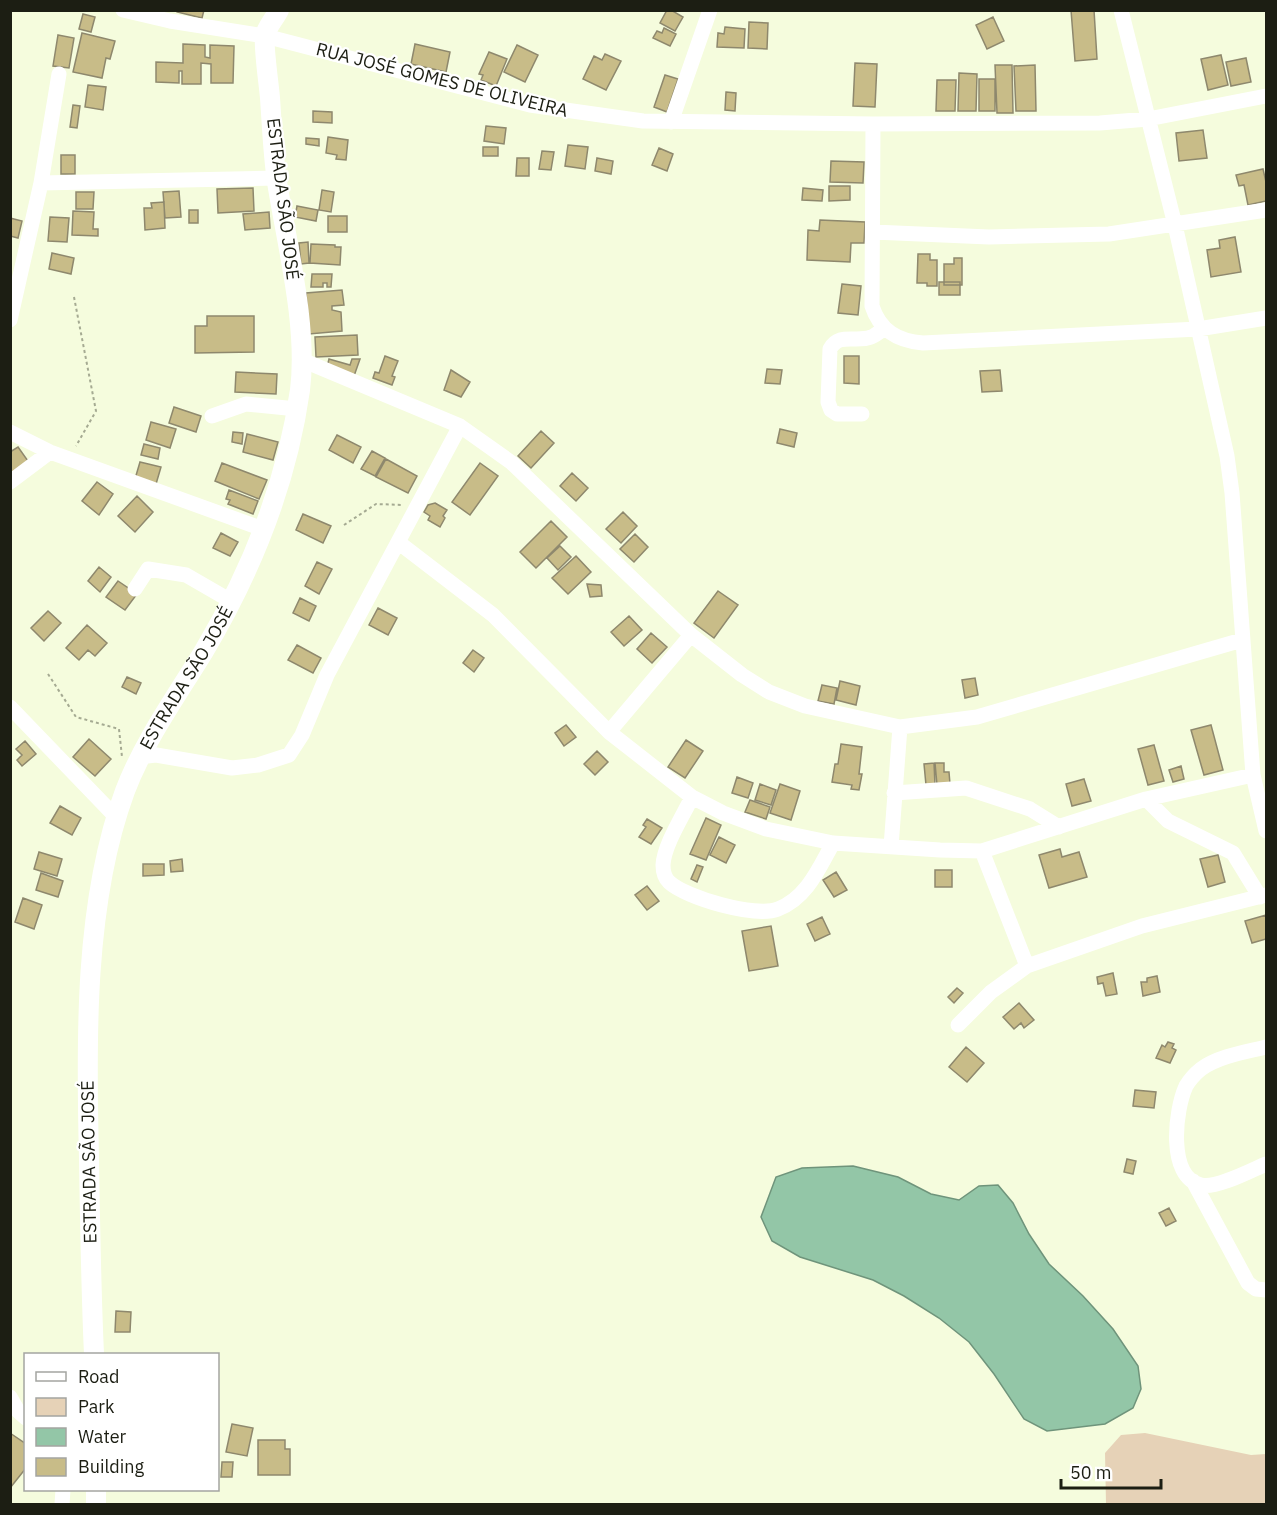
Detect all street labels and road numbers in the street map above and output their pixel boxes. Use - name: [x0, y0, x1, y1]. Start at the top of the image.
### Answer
- street label: RUA JOSÉ GOMES DE OLIVEIRA: [314, 37, 571, 122]
- street label: ESTRADA SÃO JOSÉ: [262, 116, 305, 281]
- street label: ESTRADA SÃO JOSÉ: [134, 602, 238, 753]
- street label: ESTRADA SÃO JOSÉ: [76, 1080, 101, 1244]

